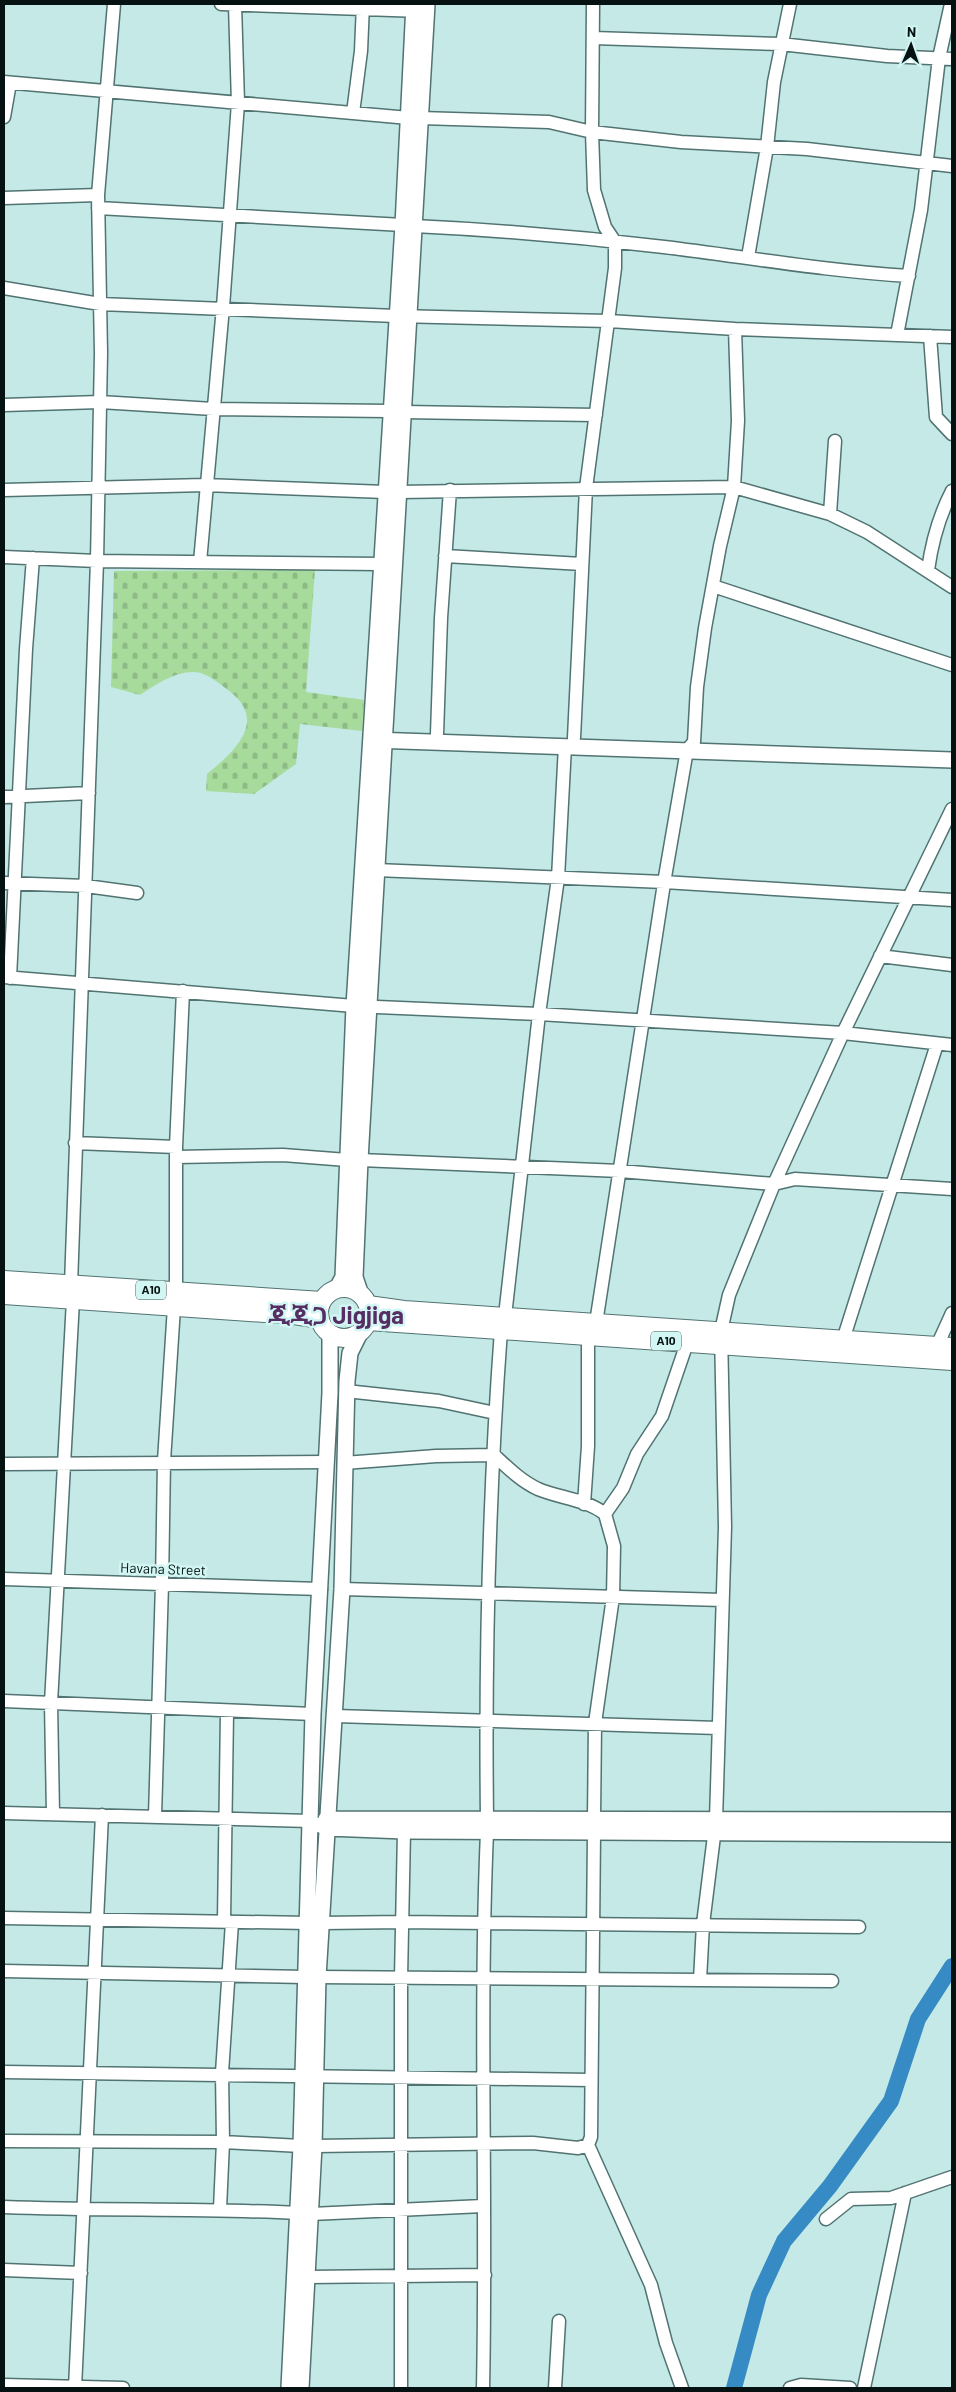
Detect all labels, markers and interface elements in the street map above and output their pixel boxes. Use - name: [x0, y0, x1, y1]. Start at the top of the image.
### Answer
- north arrow: [886, 20, 936, 70]
- text: N: [907, 23, 916, 40]
- road number: A10: [136, 1280, 166, 1300]
- district label: ጂጂጋ Jigjiga: [268, 1300, 404, 1329]
- road number: A10: [651, 1332, 681, 1350]
- street label: Havana Street: [120, 1559, 206, 1578]

